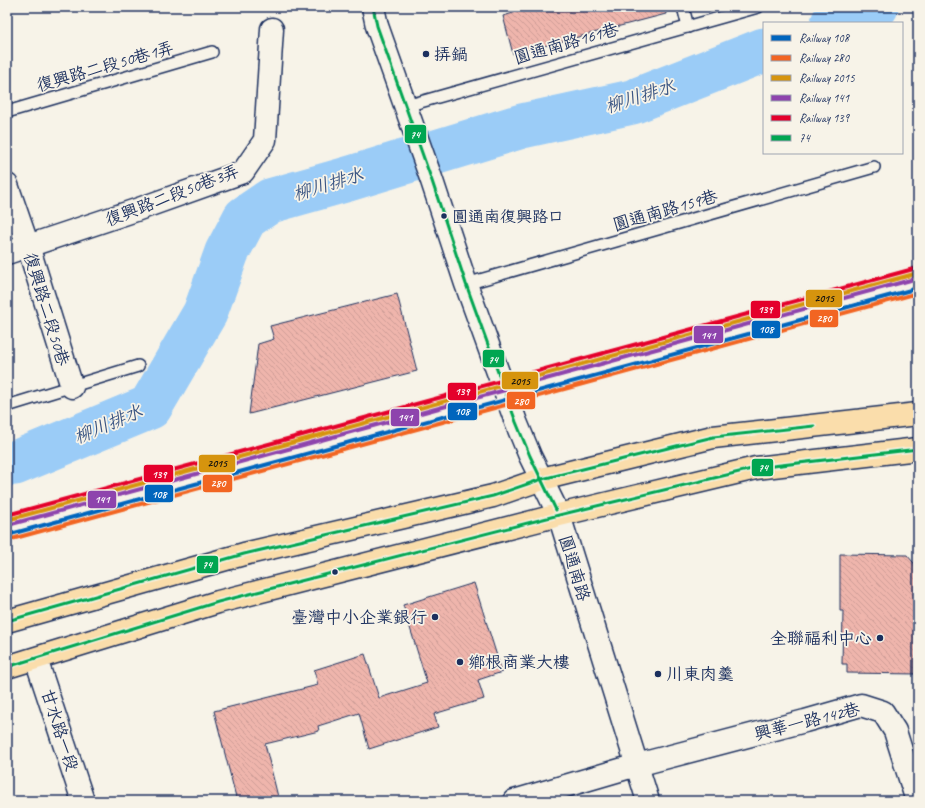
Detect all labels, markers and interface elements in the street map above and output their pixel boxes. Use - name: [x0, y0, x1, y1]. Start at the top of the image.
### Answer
- street label: 圓通南路161巷: [511, 18, 622, 68]
- legend: [763, 22, 903, 154]
- text: Railway 108: [799, 30, 851, 46]
- street label: 復興路二段50巷1弄: [34, 37, 176, 96]
- place label: 挵鍋: [434, 44, 468, 65]
- marker: 挵鍋: [421, 49, 431, 59]
- text: Railway 280: [799, 50, 851, 66]
- text: Railway 2015: [799, 70, 855, 86]
- water label: 柳川排水: [602, 74, 679, 118]
- text: Railway 141: [799, 90, 850, 106]
- text: Railway 139: [799, 110, 851, 126]
- line badge: 74: [404, 124, 427, 144]
- text: 74: [410, 127, 422, 141]
- text: 74: [799, 130, 811, 146]
- street label: 復興路二段50巷3弄: [102, 160, 242, 231]
- water label: 柳川排水: [290, 163, 367, 205]
- street label: 圓通南路159巷: [610, 185, 721, 235]
- place label: 圓通南復興路口: [452, 207, 564, 227]
- marker: 圓通南復興路口: [439, 211, 449, 221]
- street label: 復興路二段50巷: [19, 250, 74, 369]
- line badge: 2015: [805, 289, 843, 308]
- text: 2015: [814, 291, 835, 305]
- line badge: 139: [750, 300, 781, 319]
- text: 139: [758, 302, 774, 316]
- line badge: 280: [809, 309, 839, 328]
- text: 280: [817, 311, 832, 325]
- line badge: 108: [751, 320, 781, 339]
- text: 108: [759, 322, 775, 336]
- line badge: 141: [693, 325, 724, 344]
- text: 141: [701, 328, 716, 342]
- line badge: 74: [482, 349, 505, 368]
- text: 74: [488, 352, 500, 366]
- line badge: 2015: [501, 371, 539, 390]
- text: 2015: [510, 374, 531, 388]
- line badge: 139: [447, 382, 477, 401]
- text: 139: [455, 384, 471, 398]
- line badge: 280: [506, 391, 536, 410]
- text: 280: [514, 394, 529, 408]
- water label: 柳川排水: [71, 399, 146, 448]
- line badge: 108: [447, 402, 478, 421]
- text: 108: [455, 404, 471, 418]
- line badge: 141: [390, 408, 420, 427]
- text: 141: [398, 410, 413, 424]
- line badge: 2015: [198, 454, 236, 473]
- text: 2015: [207, 456, 228, 470]
- line badge: 74: [751, 458, 774, 477]
- text: 74: [758, 460, 770, 474]
- line badge: 139: [143, 464, 174, 483]
- text: 139: [152, 467, 168, 481]
- line badge: 280: [202, 474, 233, 493]
- text: 280: [211, 476, 226, 490]
- line badge: 108: [144, 484, 174, 503]
- text: 108: [152, 487, 168, 501]
- line badge: 141: [87, 490, 117, 509]
- text: 141: [95, 492, 110, 506]
- street label: 圓通南路: [555, 533, 595, 604]
- line badge: 74: [196, 555, 219, 574]
- text: 74: [202, 557, 214, 571]
- unlabelled marker: [330, 567, 340, 577]
- place label: 臺灣中小企業銀行: [291, 607, 427, 628]
- marker: 臺灣中小企業銀行: [430, 612, 440, 622]
- place label: 全聯福利中心: [770, 628, 872, 649]
- marker: 全聯福利中心: [875, 633, 885, 643]
- place label: 鄉根商業大樓: [468, 652, 570, 673]
- marker: 鄉根商業大樓: [455, 657, 465, 667]
- place label: 川東肉羹: [666, 664, 734, 685]
- marker: 川東肉羹: [653, 669, 663, 679]
- street label: 甘水路一段: [36, 686, 83, 774]
- street label: 興華一路142巷: [752, 698, 863, 745]

